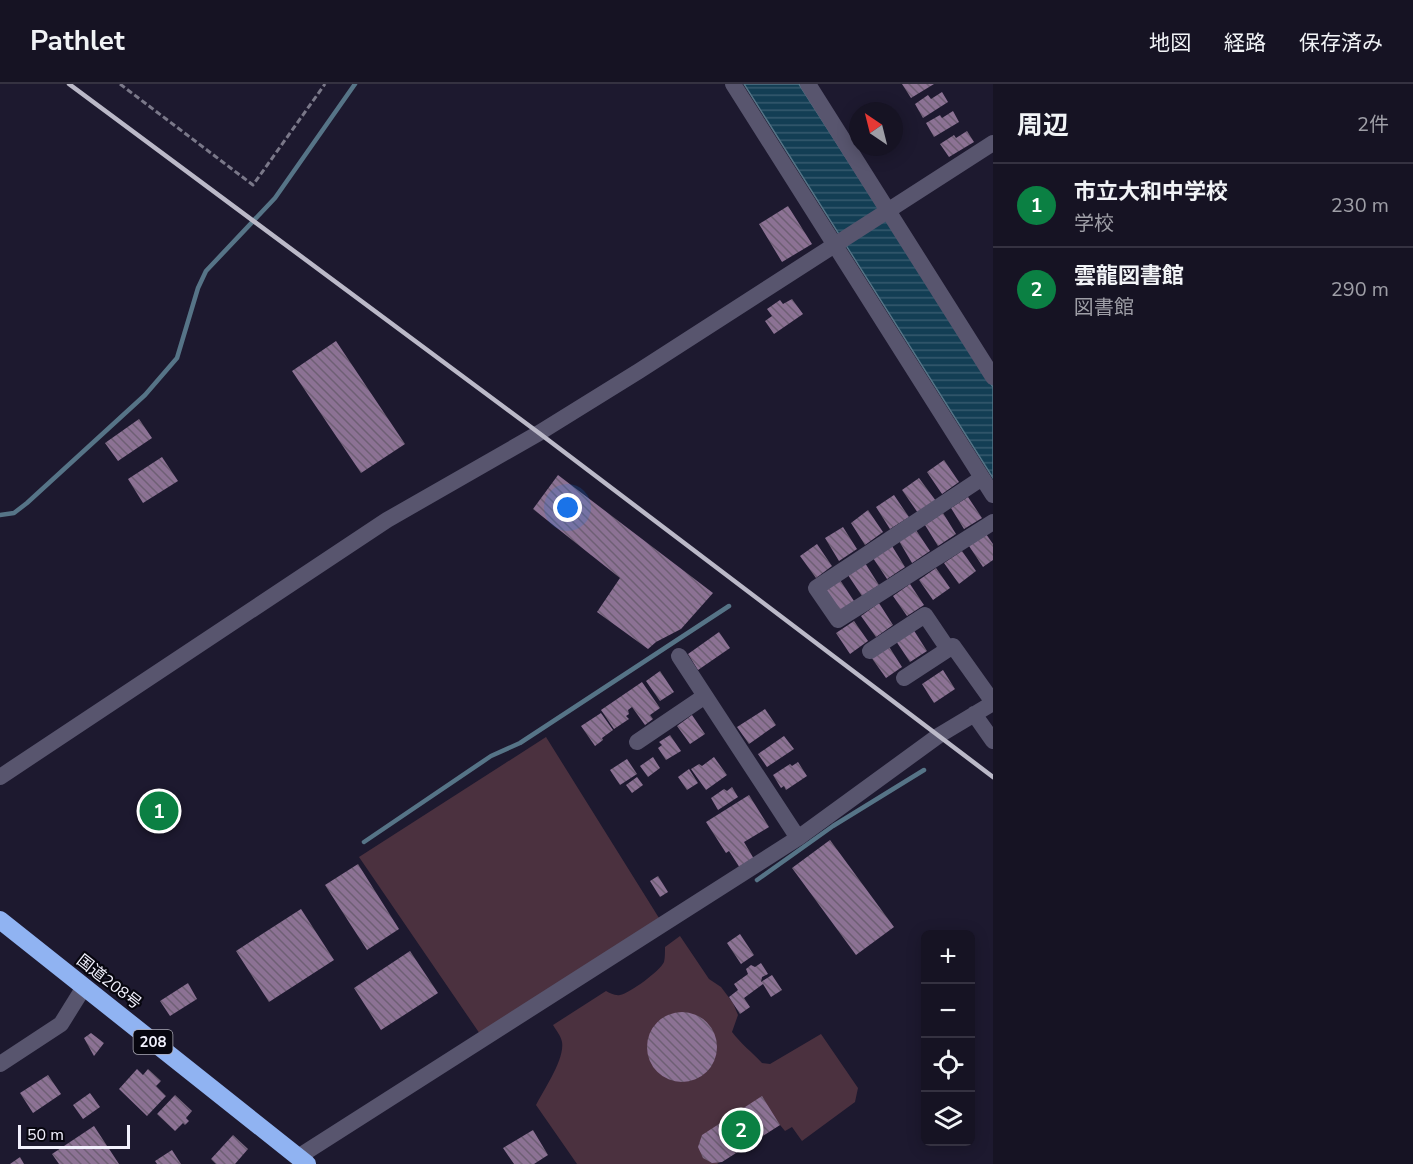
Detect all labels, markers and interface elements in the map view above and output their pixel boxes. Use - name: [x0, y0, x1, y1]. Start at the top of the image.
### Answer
- text: Pathlet: [30, 22, 125, 60]
- text: 地図: [1149, 29, 1191, 57]
- text: 経路: [1224, 29, 1266, 57]
- text: 保存済み: [1299, 29, 1383, 57]
- north arrow: [849, 102, 903, 156]
- text: 周辺: [1017, 108, 1069, 143]
- text: 2件: [1357, 111, 1389, 138]
- text: 市立大和中学校: [1074, 177, 1228, 207]
- text: 1: [1031, 192, 1043, 219]
- text: 230 m: [1331, 192, 1389, 219]
- text: 学校: [1074, 210, 1114, 237]
- text: 雲龍図書館: [1074, 261, 1184, 291]
- text: 2: [1031, 276, 1043, 303]
- text: 290 m: [1331, 276, 1389, 303]
- text: 図書館: [1074, 294, 1134, 321]
- your location: [553, 493, 582, 522]
- pin: 1: [140, 788, 178, 834]
- map controls: [921, 930, 975, 1146]
- button: +: [921, 930, 975, 984]
- street label: 国道208号: [72, 950, 146, 1014]
- button: −: [921, 984, 975, 1038]
- road number: 208: [134, 1030, 172, 1054]
- button: locate: [921, 1038, 975, 1092]
- button: layers: [921, 1092, 975, 1146]
- pin: 2: [722, 1108, 760, 1152]
- scale bar: [18, 1122, 130, 1150]
- text: 50 m: [27, 1124, 64, 1146]

